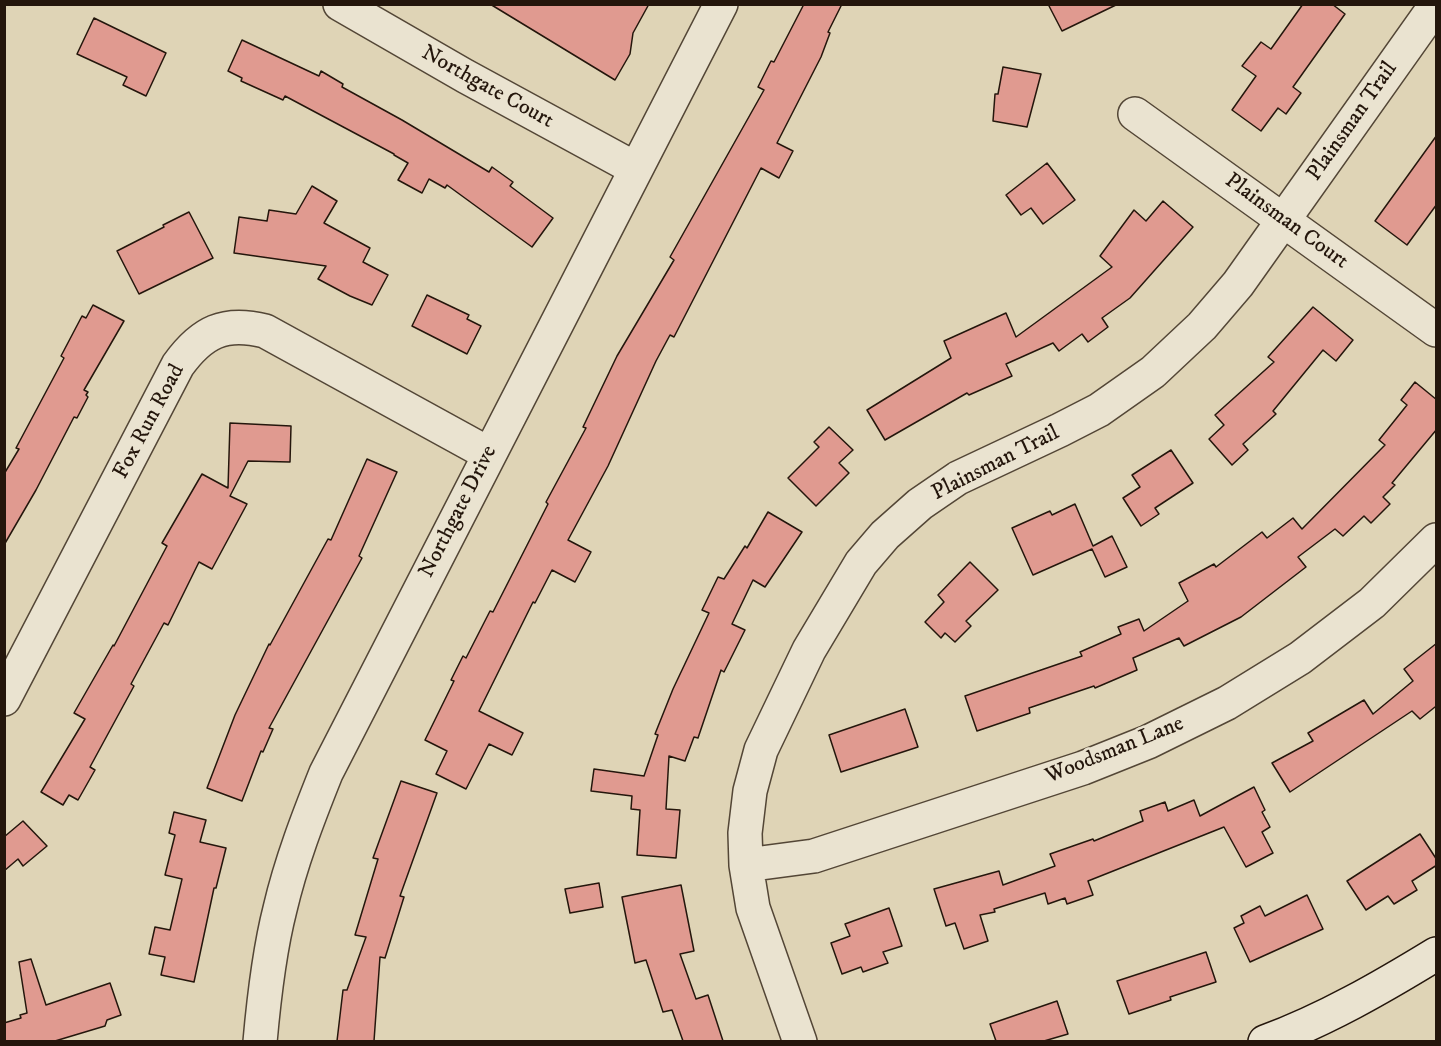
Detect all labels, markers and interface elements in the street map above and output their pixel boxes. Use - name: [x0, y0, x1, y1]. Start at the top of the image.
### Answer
- street label: Northgate Court: [416, 41, 558, 135]
- street label: Plainsman Trail: [1302, 57, 1404, 187]
- street label: Plainsman Court: [1219, 168, 1353, 276]
- street label: Fox Run Road: [109, 360, 191, 484]
- street label: Plainsman Trail: [928, 421, 1064, 507]
- street label: Northgate Drive: [414, 441, 504, 583]
- street label: Woodsman Lane: [1042, 711, 1188, 791]

